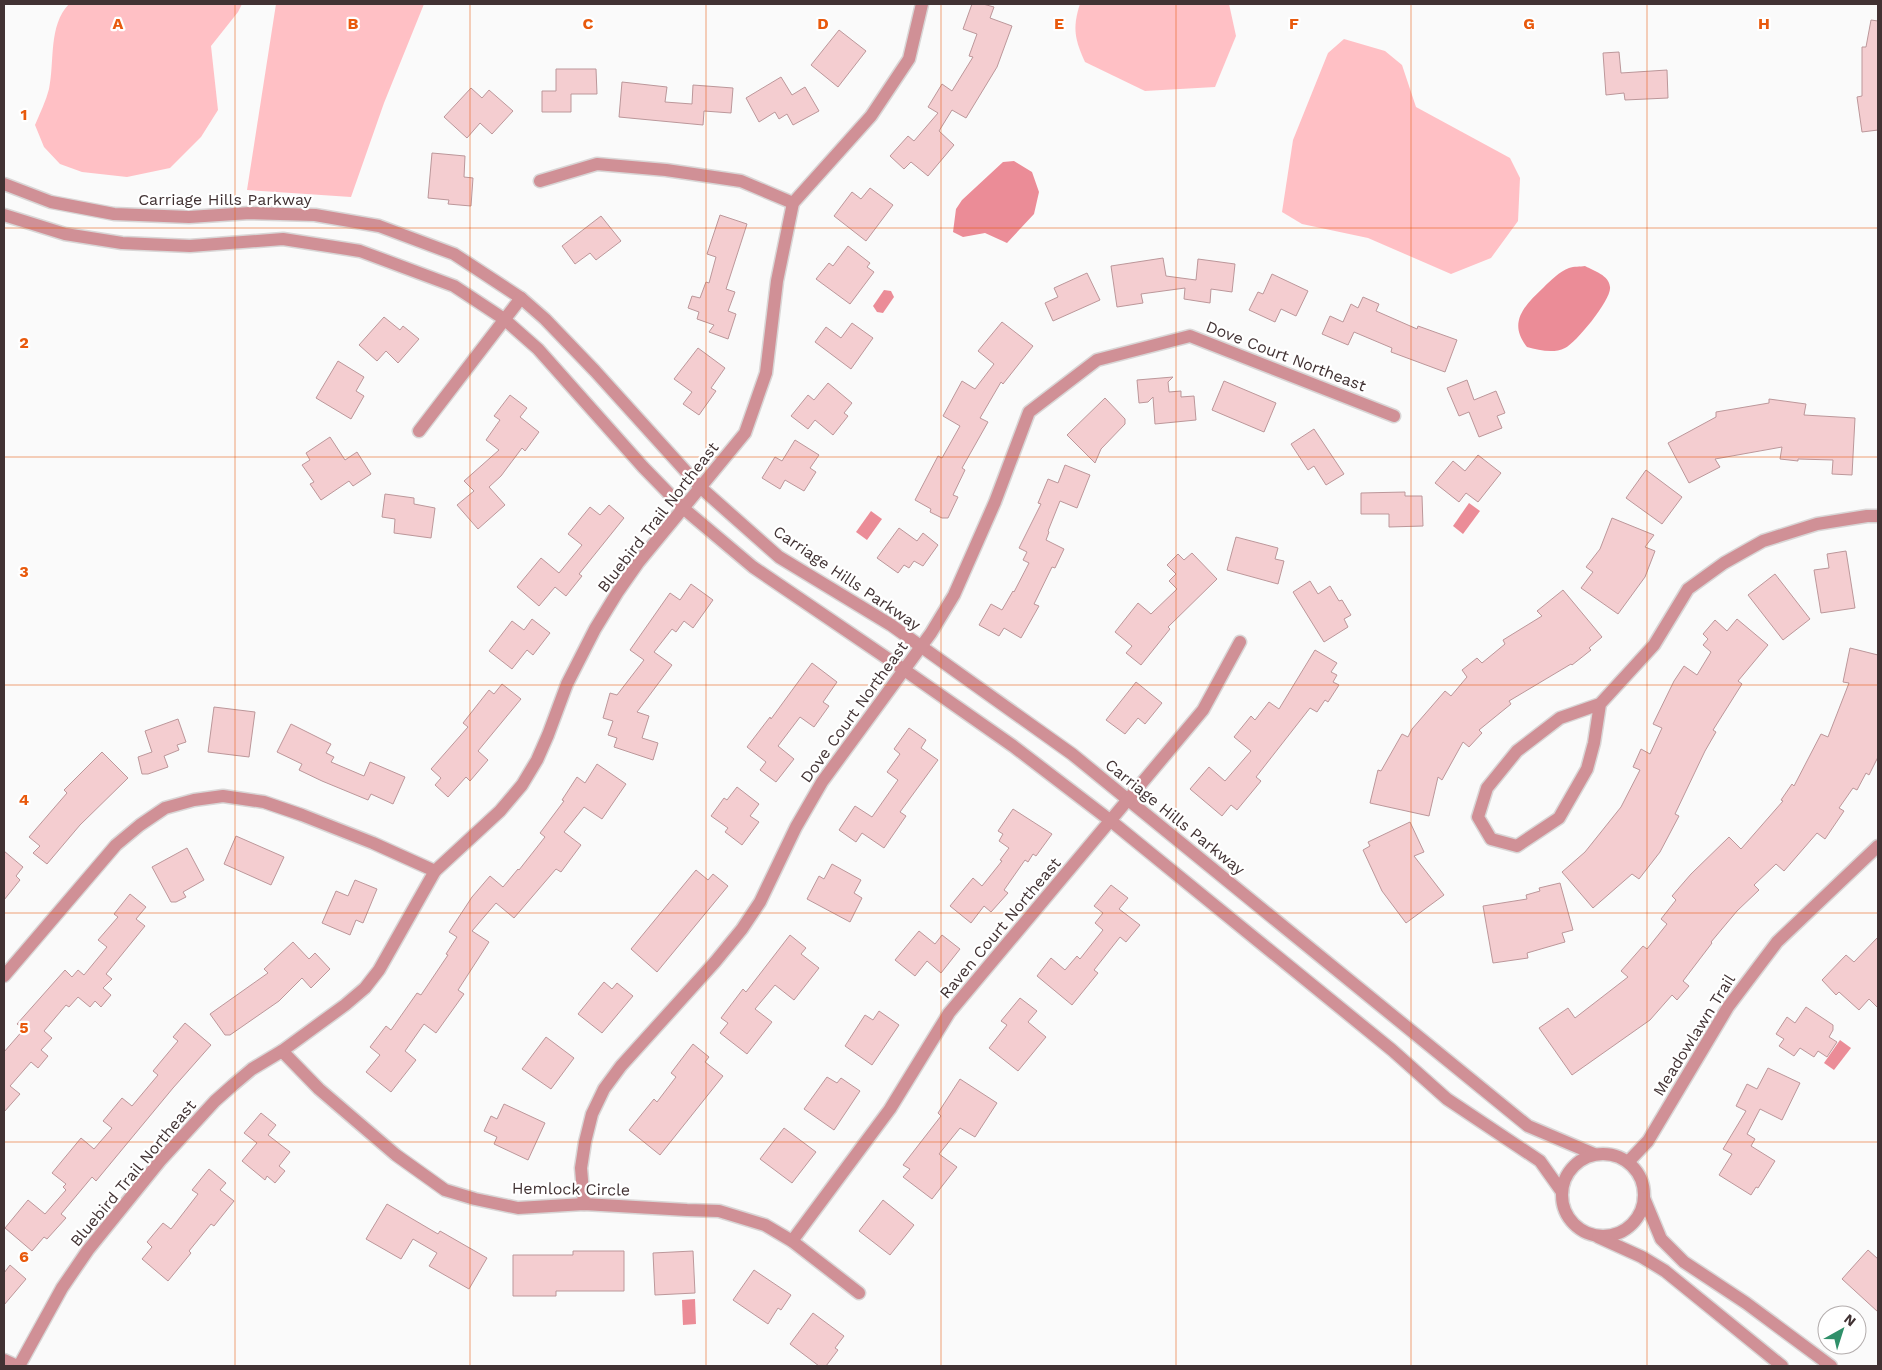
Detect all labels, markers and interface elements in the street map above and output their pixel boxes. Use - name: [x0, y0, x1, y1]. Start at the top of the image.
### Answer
- text: A: [113, 14, 124, 33]
- text: B: [348, 14, 359, 33]
- text: C: [583, 14, 594, 33]
- text: D: [817, 14, 829, 33]
- text: E: [1054, 14, 1064, 33]
- text: F: [1289, 14, 1299, 33]
- text: G: [1523, 14, 1535, 33]
- text: H: [1758, 14, 1770, 33]
- text: 1: [21, 105, 27, 124]
- street label: Carriage Hills Parkway: [138, 190, 313, 209]
- street label: Dove Court Northeast: [1203, 317, 1369, 395]
- text: 2: [19, 333, 29, 352]
- street label: Bluebird Trail Northeast: [593, 438, 723, 596]
- street label: Carriage Hills Parkway: [770, 522, 925, 635]
- text: 3: [19, 562, 29, 581]
- street label: Dove Court Northeast: [796, 637, 912, 786]
- street label: Carriage Hills Parkway: [1102, 755, 1249, 880]
- text: 4: [19, 790, 29, 809]
- street label: Raven Court Northeast: [935, 853, 1065, 1002]
- street label: Meadowlawn Trail: [1649, 971, 1739, 1099]
- text: 5: [19, 1018, 29, 1037]
- street label: Bluebird Trail Northeast: [66, 1096, 200, 1250]
- street label: Hemlock Circle: [512, 1178, 630, 1200]
- text: 6: [19, 1247, 29, 1266]
- north arrow: [1817, 1305, 1867, 1355]
- text: N: [1841, 1310, 1859, 1329]

